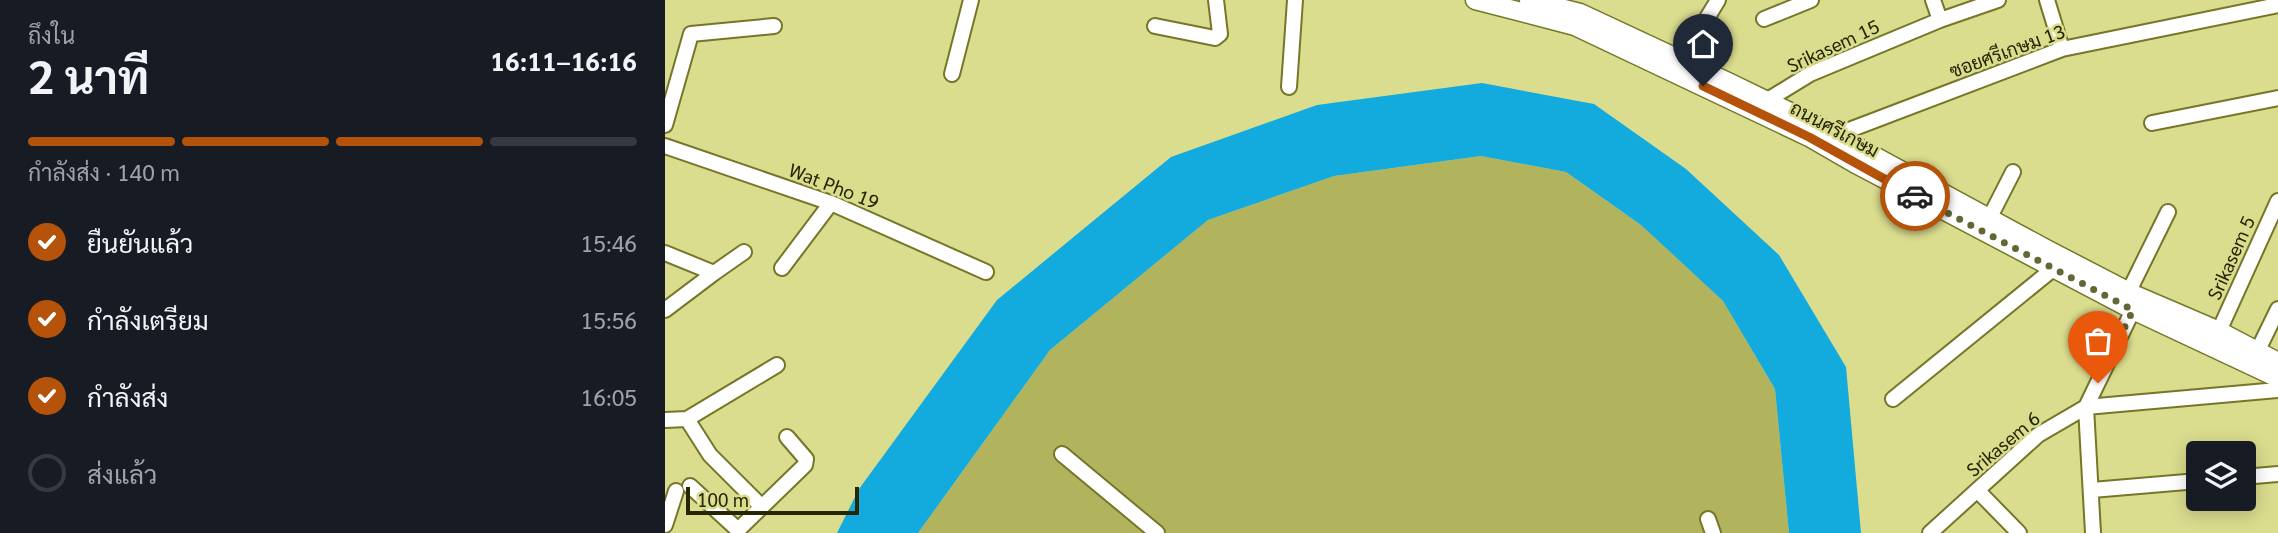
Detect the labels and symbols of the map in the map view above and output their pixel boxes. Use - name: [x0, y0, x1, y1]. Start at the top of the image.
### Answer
- street label: Srikasem 15: [1783, 13, 1883, 77]
- pin: [1673, 14, 1733, 86]
- street label: ซอยศรีเกษม 13: [1946, 18, 2068, 82]
- street label: ถนนศรีเกษม: [1787, 95, 1884, 162]
- street label: Wat Pho 19: [786, 157, 883, 213]
- courier: [1880, 161, 1950, 231]
- street label: Srikasem 5: [2201, 212, 2259, 303]
- pin: [2068, 311, 2128, 383]
- street label: Srikasem 6: [1961, 406, 2044, 481]
- scale bar: [686, 484, 859, 516]

